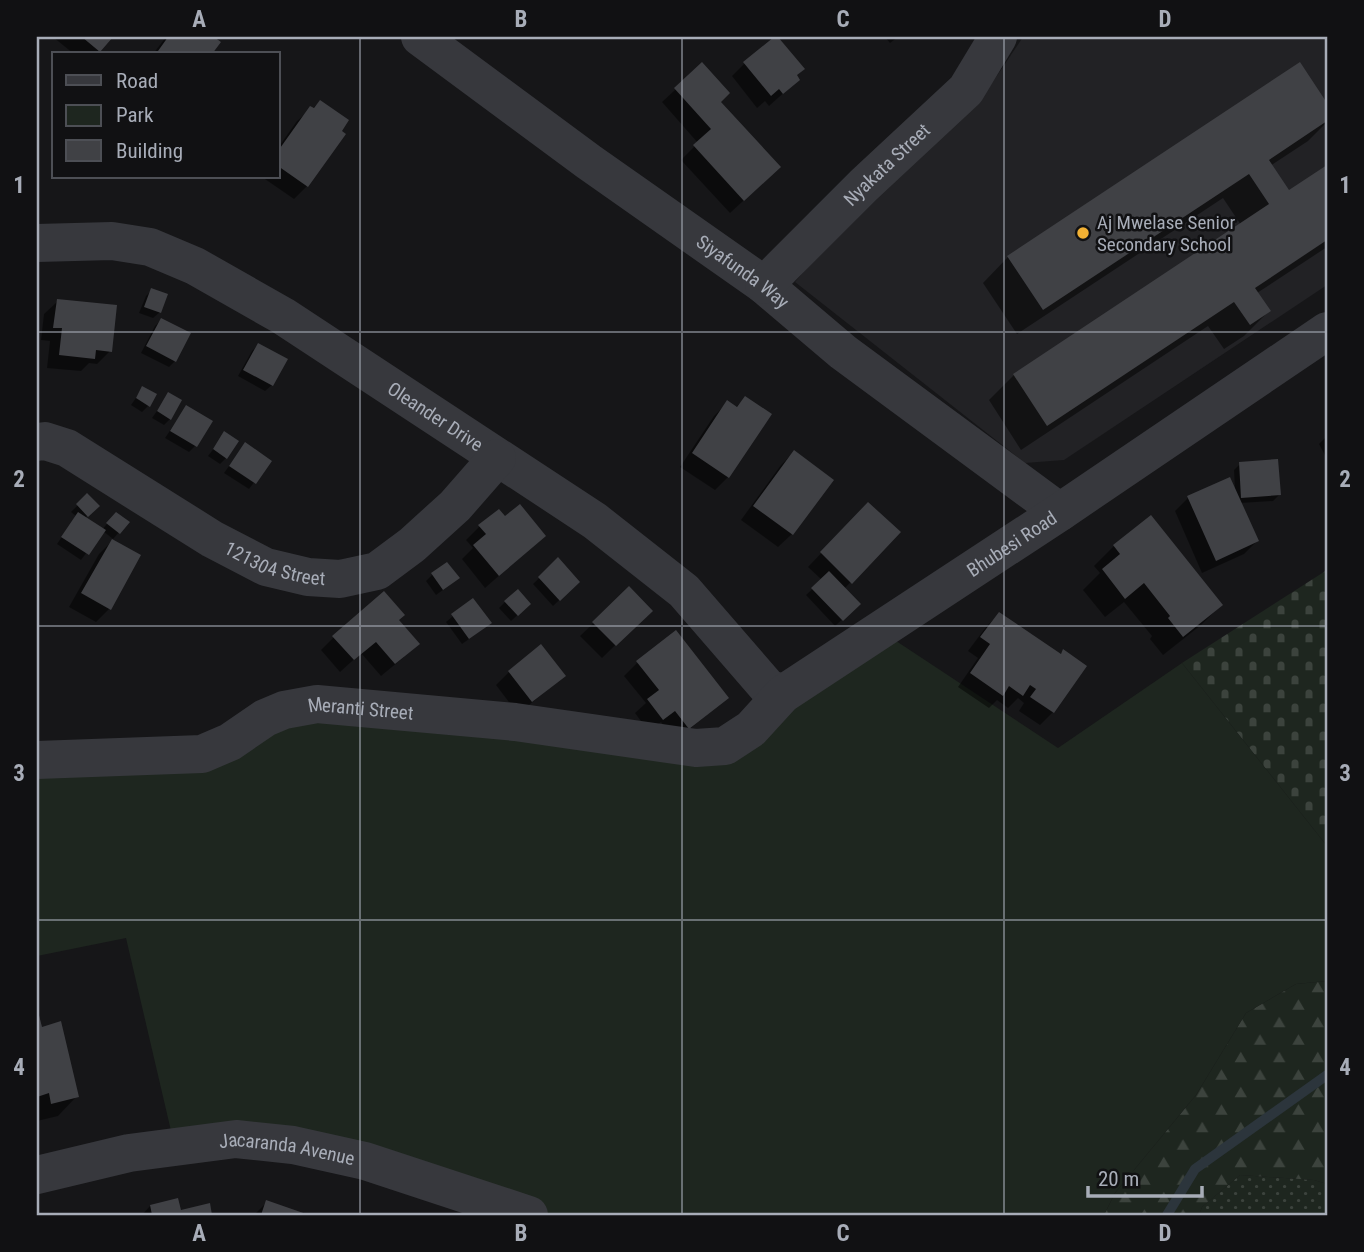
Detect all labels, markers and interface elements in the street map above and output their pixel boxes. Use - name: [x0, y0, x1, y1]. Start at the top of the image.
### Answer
- text: A: [192, 6, 206, 33]
- text: B: [515, 6, 527, 33]
- text: C: [836, 6, 850, 33]
- text: D: [1159, 6, 1172, 33]
- legend: [52, 52, 280, 178]
- text: Road: [116, 69, 158, 93]
- text: Park: [116, 103, 154, 127]
- street label: Nyakata Street: [839, 119, 935, 211]
- text: Building: [116, 139, 183, 163]
- text: 1: [13, 172, 25, 199]
- text: 1: [1339, 172, 1351, 199]
- place label: Aj Mwelase Senior Secondary School: [1097, 211, 1235, 256]
- marker: Aj Mwelase Senior Secondary School: [1075, 225, 1091, 241]
- street label: Siyafunda Way: [692, 230, 794, 313]
- street label: Oleander Drive: [383, 377, 487, 456]
- text: 2: [13, 466, 25, 493]
- text: 2: [1339, 466, 1351, 493]
- street label: Bhubesi Road: [963, 506, 1061, 582]
- street label: 121304 Street: [221, 537, 326, 590]
- street label: Meranti Street: [306, 692, 414, 725]
- text: 3: [13, 760, 25, 787]
- text: 3: [1339, 760, 1351, 787]
- text: 4: [13, 1054, 25, 1081]
- text: 4: [1339, 1054, 1351, 1081]
- street label: Jacaranda Avenue: [217, 1128, 357, 1170]
- scale bar: [1088, 1154, 1201, 1198]
- text: 20 m: [1098, 1167, 1139, 1191]
- text: A: [192, 1220, 206, 1247]
- text: B: [515, 1220, 527, 1247]
- text: C: [836, 1220, 850, 1247]
- text: D: [1159, 1220, 1172, 1247]

